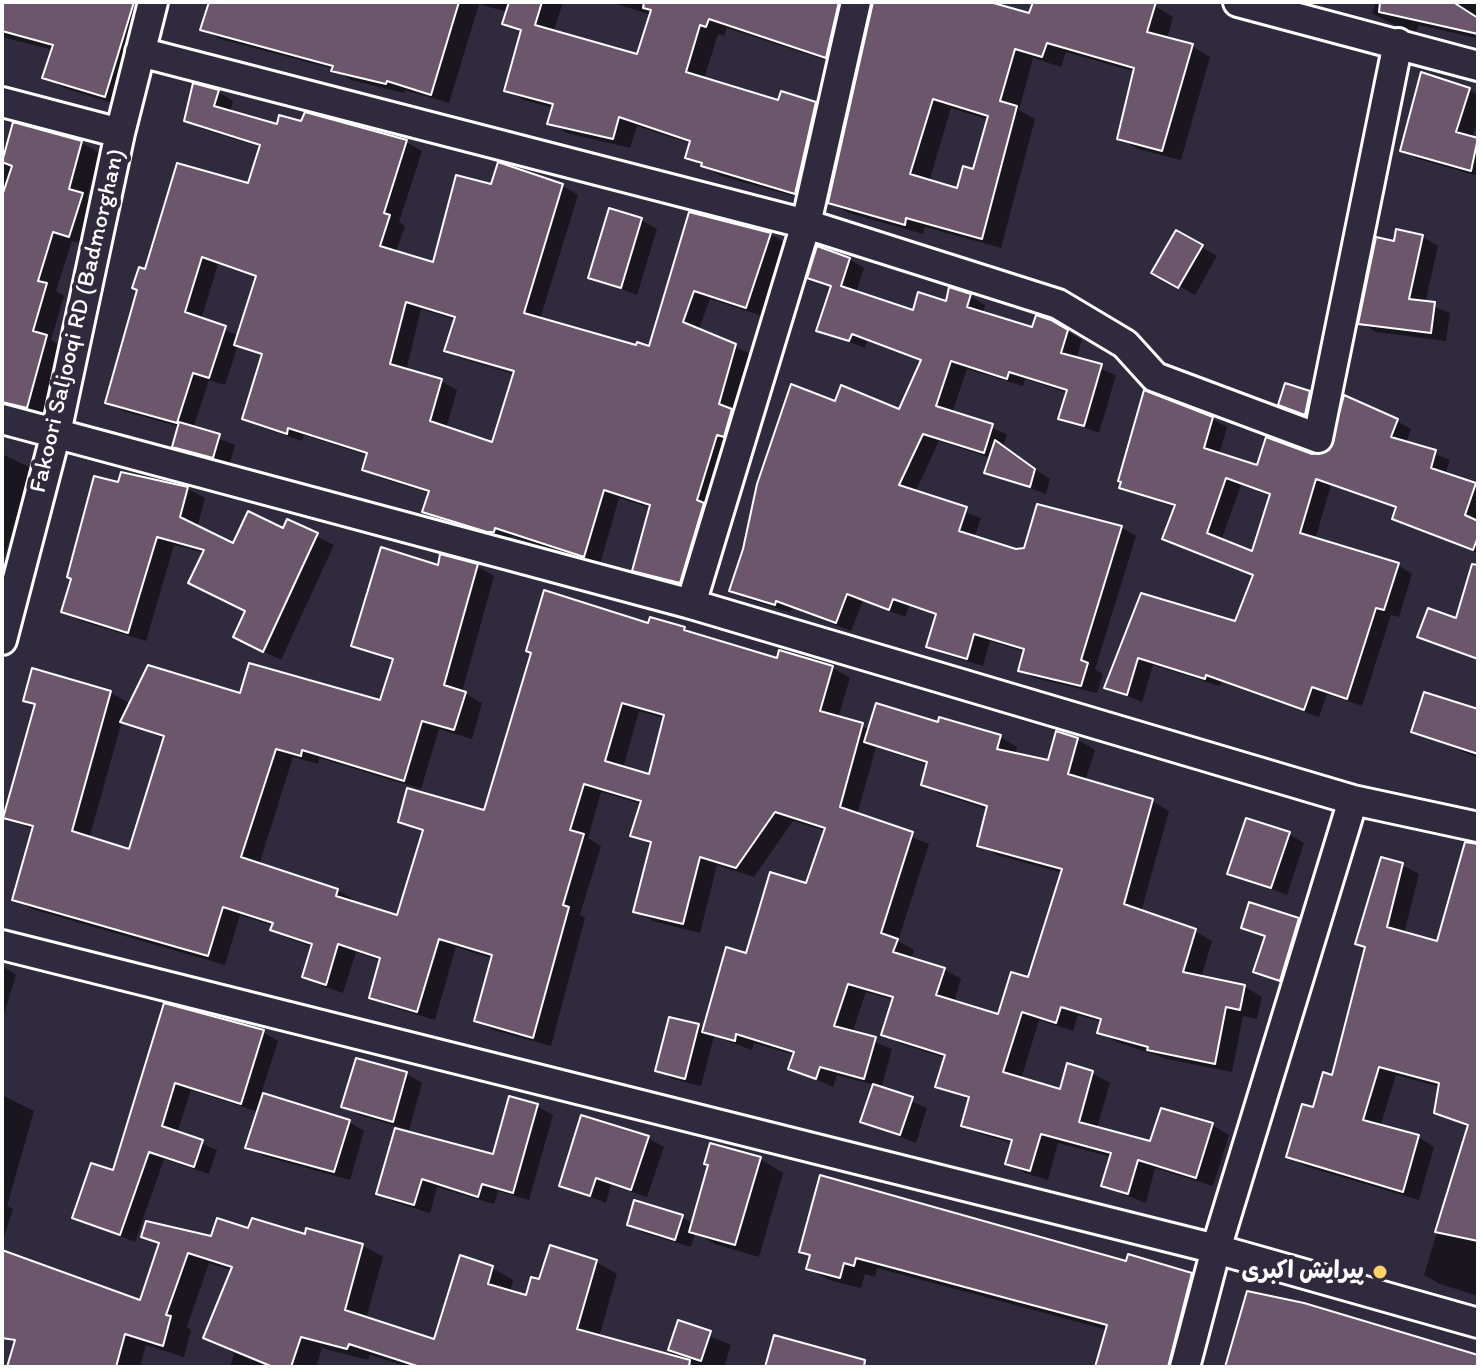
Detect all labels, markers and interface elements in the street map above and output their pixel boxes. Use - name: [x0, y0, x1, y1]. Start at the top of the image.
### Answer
- street label: Fakoori Saljooqi RD (Badmorghan): [24, 146, 132, 496]
- place label: پیرایش اکبری: [1242, 1258, 1364, 1286]
- marker: پیرایش اکبری: [1371, 1263, 1389, 1281]

